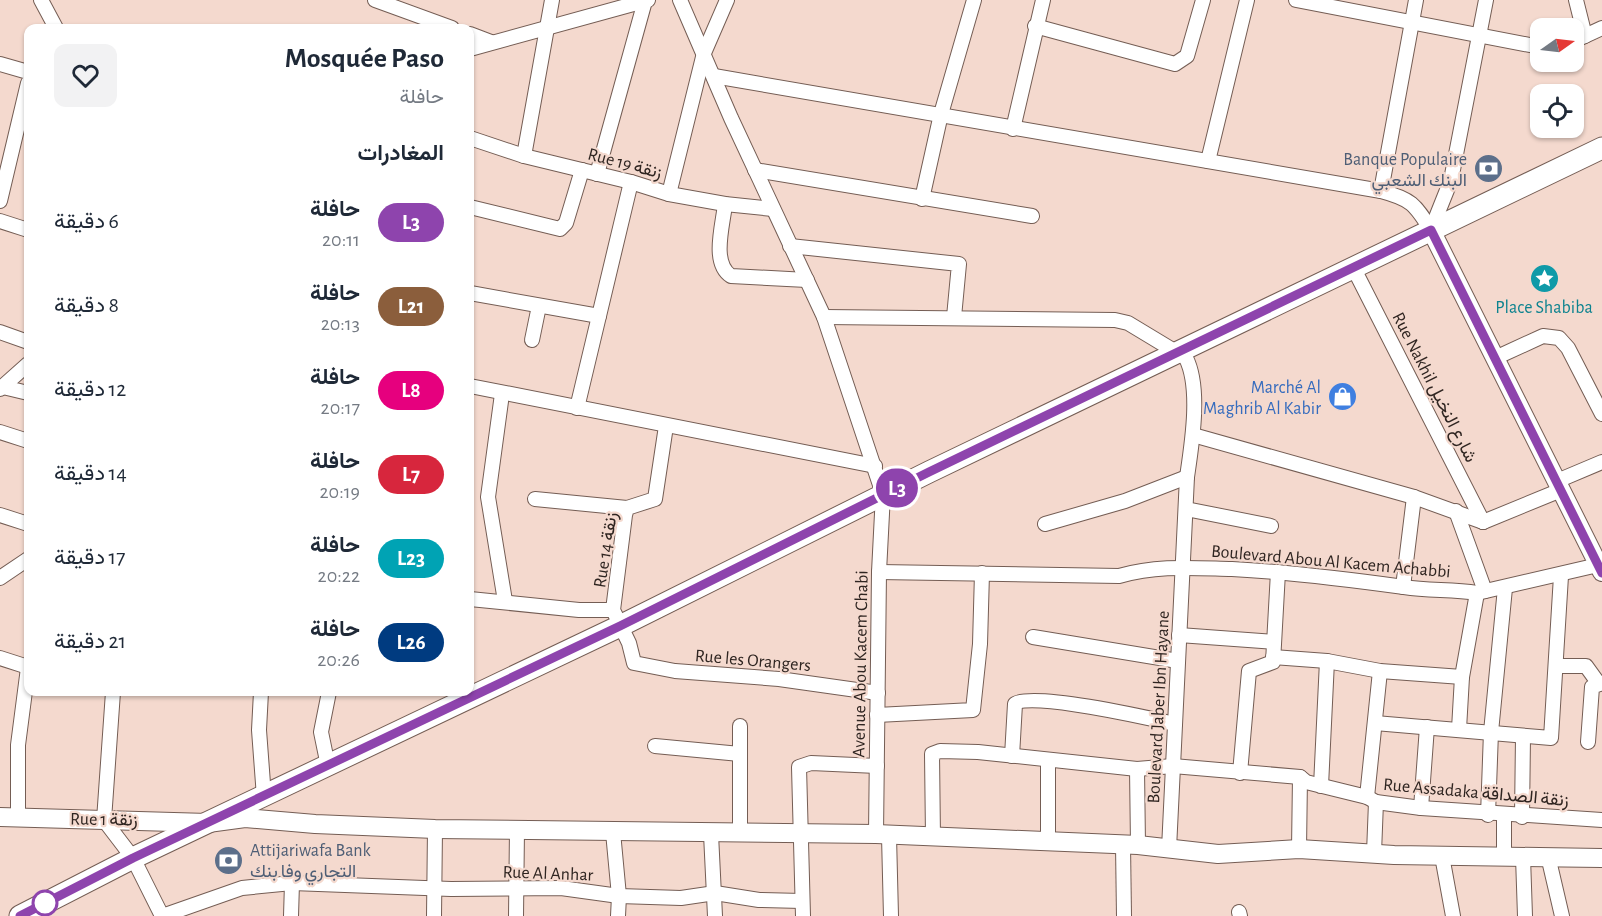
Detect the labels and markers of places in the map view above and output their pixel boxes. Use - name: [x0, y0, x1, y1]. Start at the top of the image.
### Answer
- place label: Banque Populaire البنك الشعبي: [1343, 151, 1467, 195]
- bank icon: Banque Populaire البنك الشعبي: [1472, 153, 1504, 185]
- place icon: Place Shabiba: [1528, 262, 1560, 294]
- place label: Place Shabiba: [1495, 299, 1593, 317]
- place label: Marché Al Maghrib Al Kabir: [1203, 379, 1321, 418]
- shop icon: Marché Al Maghrib Al Kabir: [1326, 381, 1358, 413]
- place label: Attijariwafa Bank التجاري وفا بنك: [250, 842, 372, 886]
- bank icon: Attijariwafa Bank التجاري وفا بنك: [213, 844, 245, 876]
- unlabelled marker: [32, 890, 58, 916]

